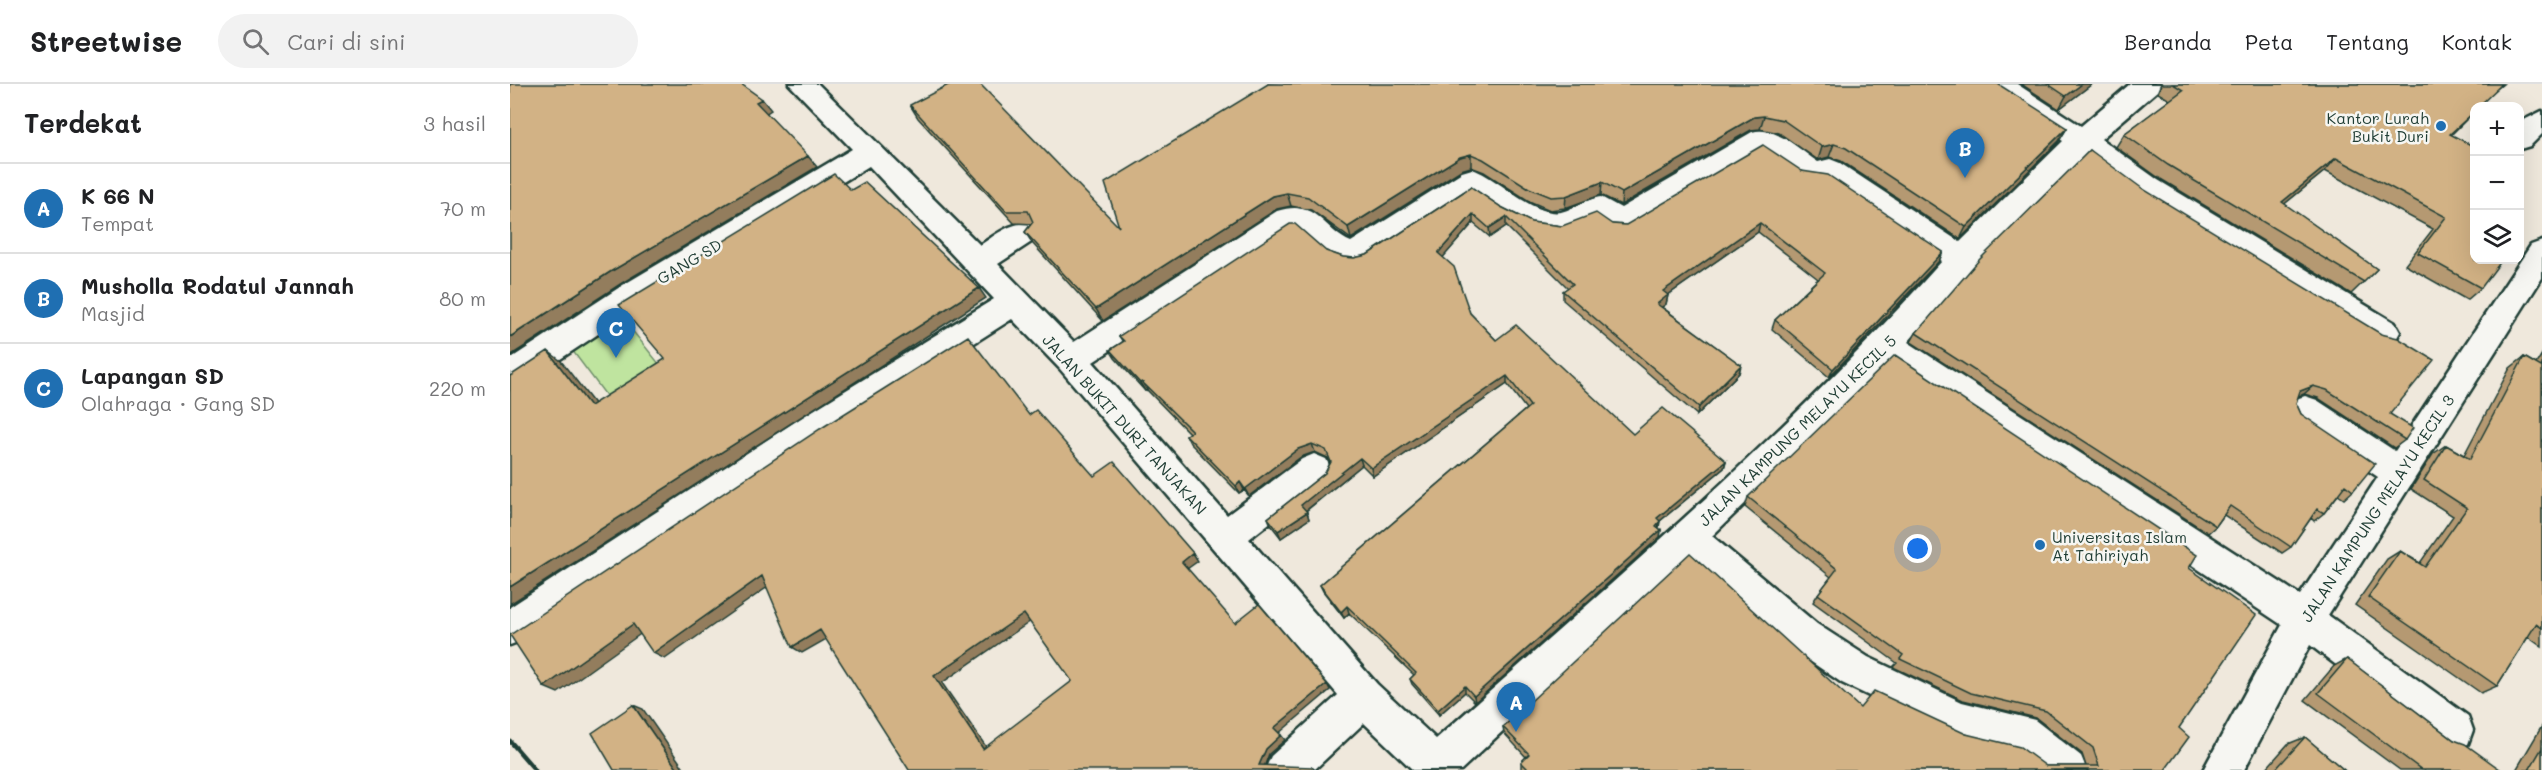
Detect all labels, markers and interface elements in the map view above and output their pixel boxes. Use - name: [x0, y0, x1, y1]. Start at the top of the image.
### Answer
- search box: [218, 14, 638, 68]
- text: Streetwise: [30, 23, 182, 59]
- icon: search: [239, 25, 272, 58]
- text: Cari di sini: [287, 27, 405, 56]
- text: Beranda: [2124, 28, 2212, 55]
- text: Peta: [2245, 28, 2293, 55]
- text: Tentang: [2326, 28, 2409, 55]
- text: Kontak: [2442, 28, 2512, 55]
- map controls: [2470, 102, 2524, 264]
- button: +: [2470, 102, 2524, 156]
- text: Terdekat: [24, 106, 142, 140]
- place label: Kantor Lurah Bukit Duri: [2327, 107, 2429, 146]
- text: 3 hasil: [423, 110, 486, 136]
- marker: Kantor Lurah Bukit Duri: [2434, 119, 2448, 133]
- pin: B: [1946, 128, 1984, 178]
- button: −: [2470, 156, 2524, 210]
- text: K 66 N: [81, 181, 155, 210]
- text: A: [37, 195, 50, 221]
- text: 70 m: [440, 195, 486, 221]
- text: Tempat: [81, 210, 154, 236]
- button: layers: [2470, 210, 2524, 264]
- street label: GANG SD: [653, 234, 725, 288]
- text: Musholla Rodatul Jannah: [81, 271, 354, 300]
- text: B: [37, 285, 50, 311]
- text: 80 m: [439, 285, 486, 311]
- text: Masjid: [81, 300, 145, 326]
- pin: C: [596, 308, 636, 358]
- street label: JALAN BUKIT DURI TANJAKAN: [1038, 329, 1212, 519]
- street label: JALAN KAMPUNG MELAYU KECIL 5: [1694, 330, 1900, 530]
- text: Lapangan SD: [81, 361, 224, 390]
- text: C: [36, 375, 51, 401]
- text: 220 m: [429, 375, 486, 401]
- text: Olahraga · Gang SD: [81, 390, 275, 416]
- street label: JALAN KAMPUNG MELAYU KECIL 3: [2295, 390, 2459, 626]
- place label: Universitas Islam At Tahiriyah: [2052, 526, 2187, 565]
- your location: [1903, 534, 1932, 563]
- marker: Universitas Islam At Tahiriyah: [2033, 538, 2047, 552]
- pin: A: [1496, 682, 1536, 732]

